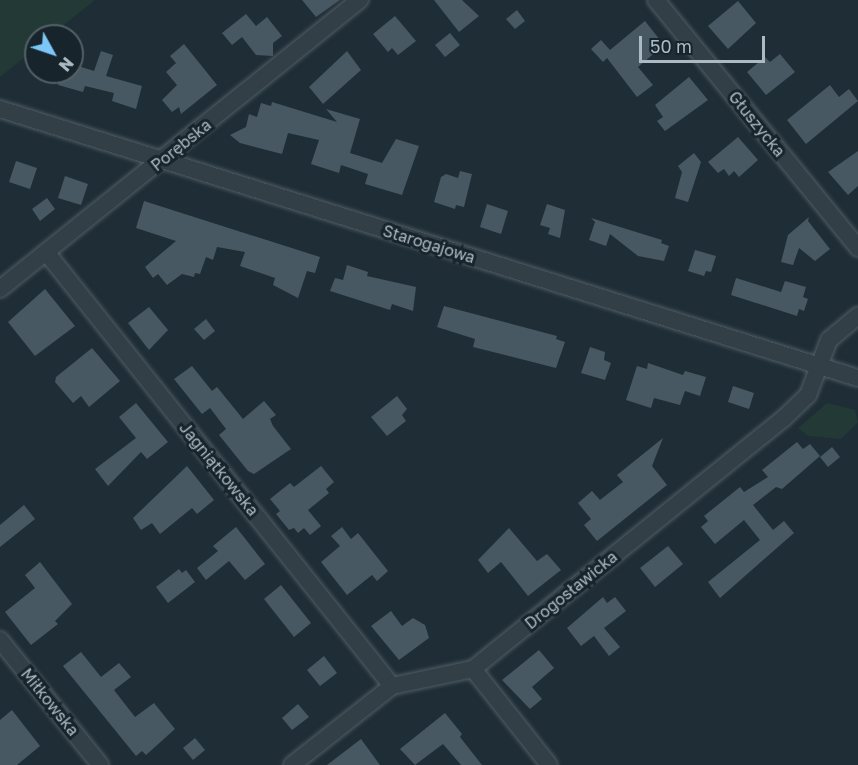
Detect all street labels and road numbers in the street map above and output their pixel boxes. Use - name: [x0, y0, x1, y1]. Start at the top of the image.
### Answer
- street label: Głuszycka: [725, 87, 789, 161]
- street label: Porębska: [147, 115, 215, 175]
- street label: Starogajowa: [381, 221, 477, 267]
- street label: Jagniątkowska: [175, 418, 263, 520]
- street label: Drogosławicka: [521, 547, 621, 633]
- street label: Miłkowska: [17, 664, 83, 740]

